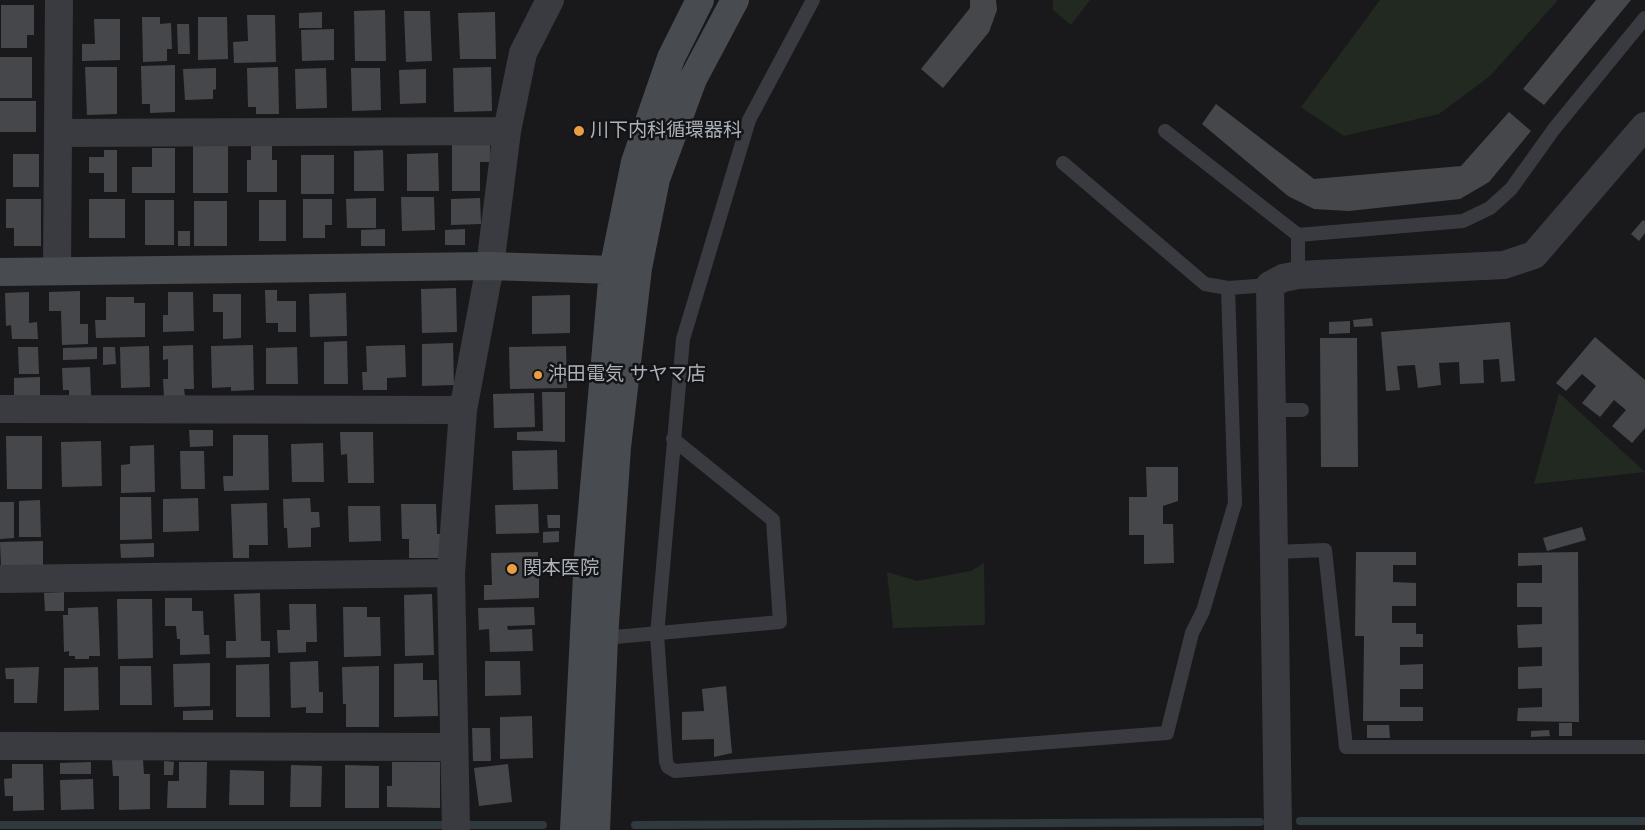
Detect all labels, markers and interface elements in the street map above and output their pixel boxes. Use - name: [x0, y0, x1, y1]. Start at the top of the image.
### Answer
- place label: 川下内科循環器科: [590, 120, 742, 142]
- marker: 川下内科循環器科: [572, 124, 586, 138]
- place label: 沖田電気 サヤマ店: [548, 364, 706, 386]
- marker: 沖田電気 サヤマ店: [532, 369, 544, 381]
- place label: 関本医院: [523, 558, 599, 580]
- marker: 関本医院: [505, 562, 519, 576]

